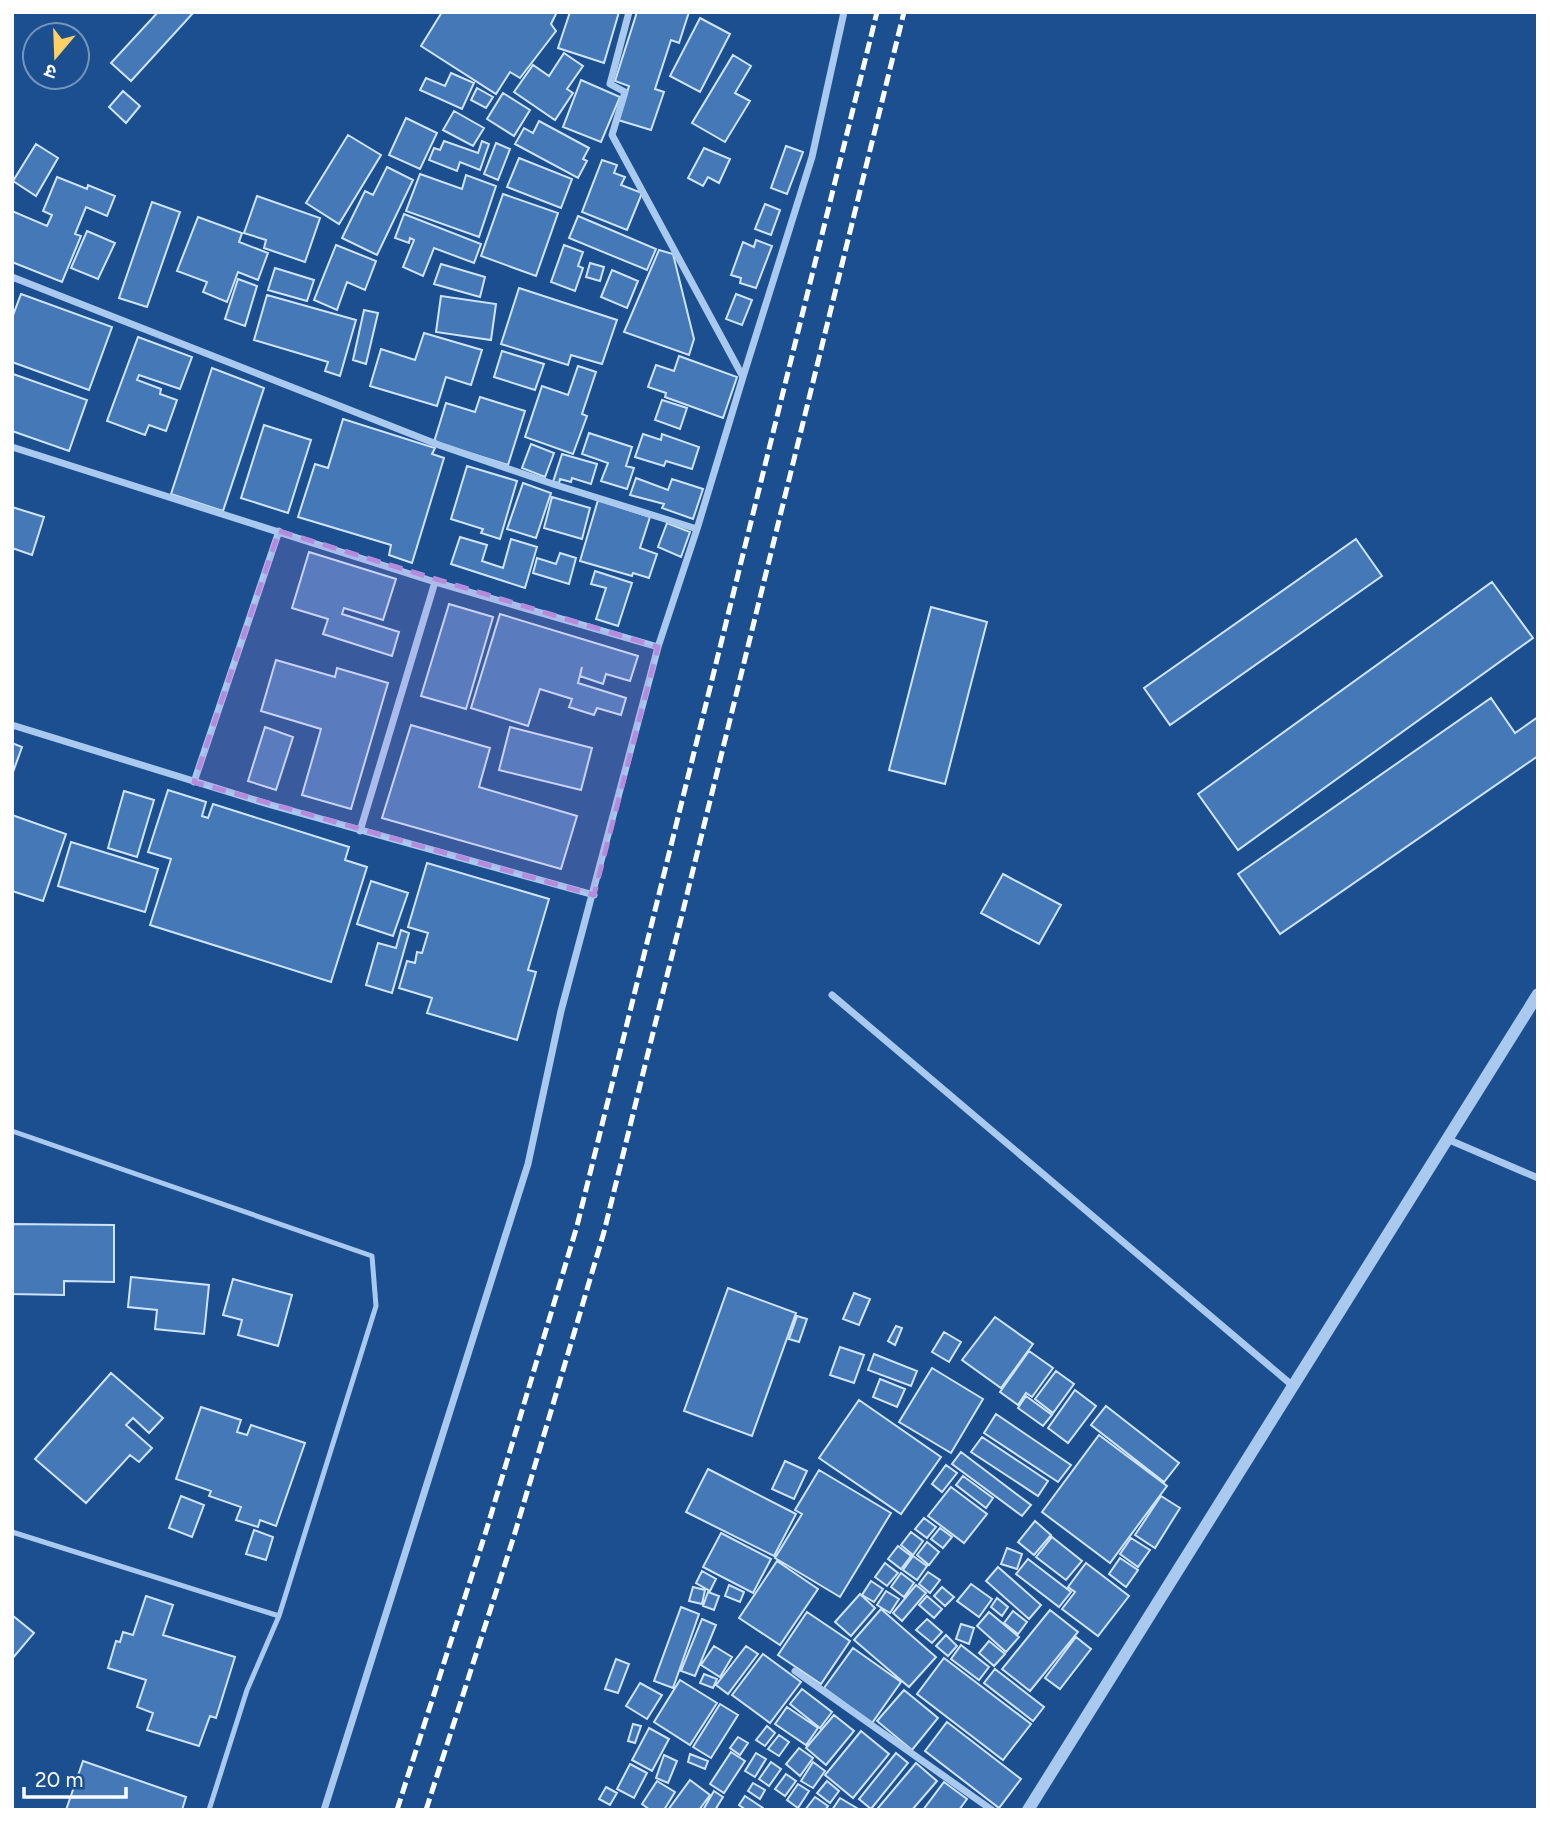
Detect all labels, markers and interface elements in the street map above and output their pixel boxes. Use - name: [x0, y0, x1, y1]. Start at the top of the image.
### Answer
- north arrow: [21, 21, 91, 91]
- text: उ: [41, 59, 60, 84]
- scale bar: [24, 1756, 126, 1800]
- text: 20 m: [35, 1767, 83, 1792]

